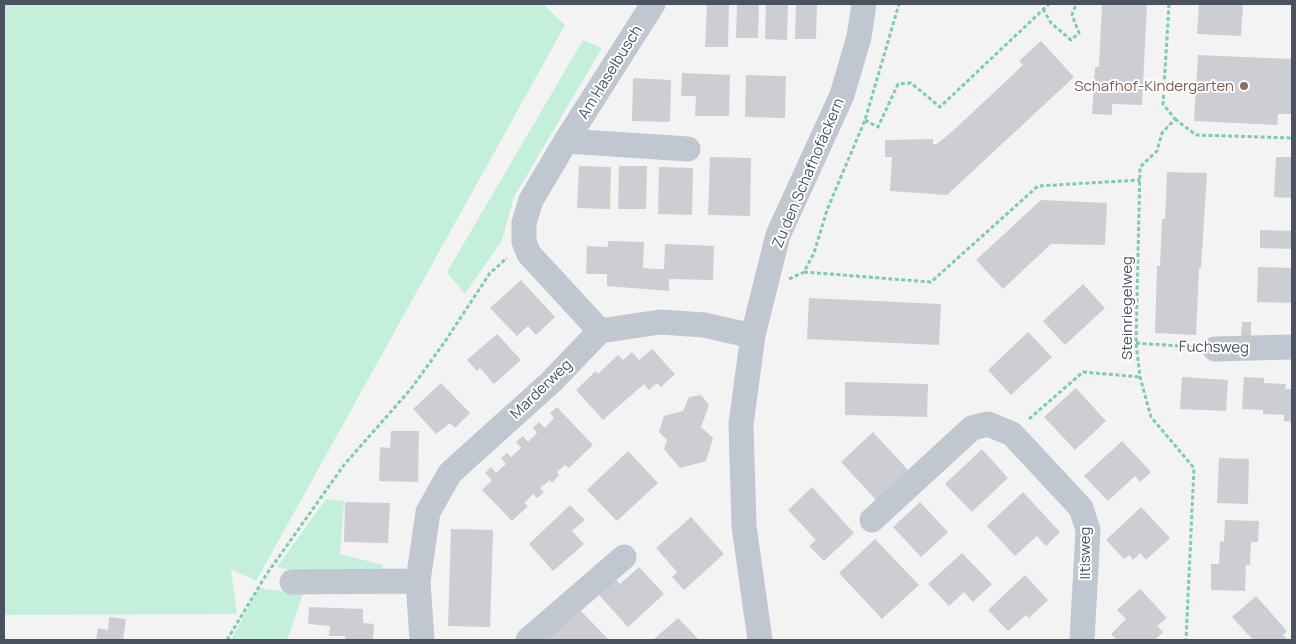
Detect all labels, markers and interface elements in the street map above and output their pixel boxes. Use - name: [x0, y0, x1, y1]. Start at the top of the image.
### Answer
- street label: Am Haselbusch: [572, 21, 647, 123]
- place label: Schafhof-Kindergarten: [1074, 75, 1234, 96]
- marker: Schafhof-Kindergarten: [1238, 80, 1250, 92]
- street label: Zu den Schafhofäckern: [766, 95, 849, 251]
- street label: Steinriegelweg: [1116, 256, 1137, 360]
- street label: Fuchsweg: [1179, 335, 1249, 358]
- street label: Marderweg: [505, 354, 576, 423]
- street label: Iltisweg: [1074, 527, 1095, 579]

